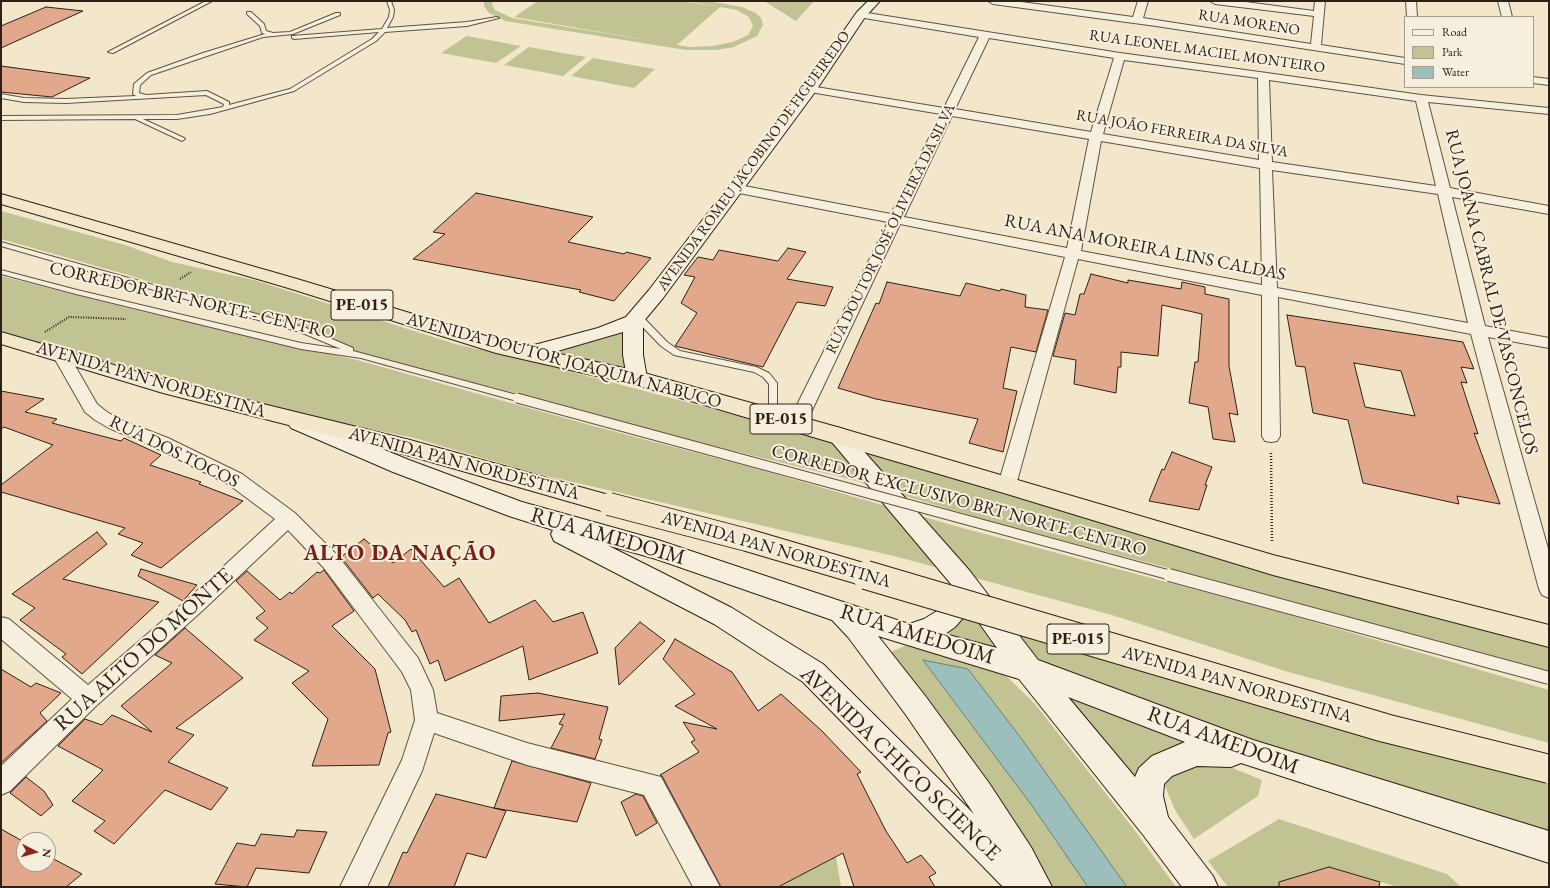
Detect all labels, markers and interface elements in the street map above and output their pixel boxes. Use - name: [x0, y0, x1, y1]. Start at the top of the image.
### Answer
- street label: RUA MORENO: [1197, 6, 1301, 40]
- legend: [1404, 16, 1534, 88]
- text: Road: [1442, 24, 1467, 40]
- street label: RUA LEONEL MACIEL MONTEIRO: [1088, 27, 1326, 77]
- street label: AVENIDA ROMEU JACOBINO DE FIGUEIREDO: [654, 28, 854, 294]
- text: Park: [1442, 44, 1462, 60]
- text: Water: [1442, 64, 1469, 80]
- street label: RUA DOUTOR JOSÉ OLIVEIRA DA SILVA: [822, 101, 960, 357]
- street label: RUA JOÃO FERREIRA DA SILVA: [1075, 106, 1289, 162]
- street label: RUA JOANA CABRAL DE VASCONCELOS: [1440, 127, 1542, 457]
- street label: RUA ANA MOREIRA LINS CALDAS: [1003, 210, 1287, 286]
- street label: CORREDOR BRT NORTE - CENTRO: [47, 258, 337, 344]
- road number: PE-015: [331, 290, 393, 320]
- street label: AVENIDA DOUTOR JOAQUIM NABUCO: [404, 308, 724, 414]
- street label: AVENIDA PAN NORDESTINA: [34, 337, 268, 423]
- road number: PE-015: [750, 404, 812, 434]
- street label: RUA DOS TOCOS: [106, 411, 242, 493]
- street label: AVENIDA PAN NORDESTINA: [346, 423, 582, 505]
- street label: CORREDOR EXCLUSIVO BRT NORTE-CENTRO: [769, 440, 1149, 562]
- street label: RUA AMEDOIM: [528, 502, 688, 572]
- street label: AVENIDA PAN NORDESTINA: [659, 507, 893, 593]
- district label: ALTO DA NAÇÃO: [303, 541, 497, 567]
- street label: RUA ALTO DO MONTE: [49, 563, 239, 737]
- street label: RUA AMEDOIM: [837, 599, 997, 671]
- road number: PE-015: [1047, 624, 1109, 654]
- street label: AVENIDA PAN NORDESTINA: [1120, 642, 1354, 728]
- street label: AVENIDA CHICO SCIENCE: [794, 661, 1006, 867]
- street label: RUA AMEDOIM: [1143, 701, 1303, 781]
- north arrow: [16, 832, 56, 872]
- text: N: [40, 848, 54, 858]

